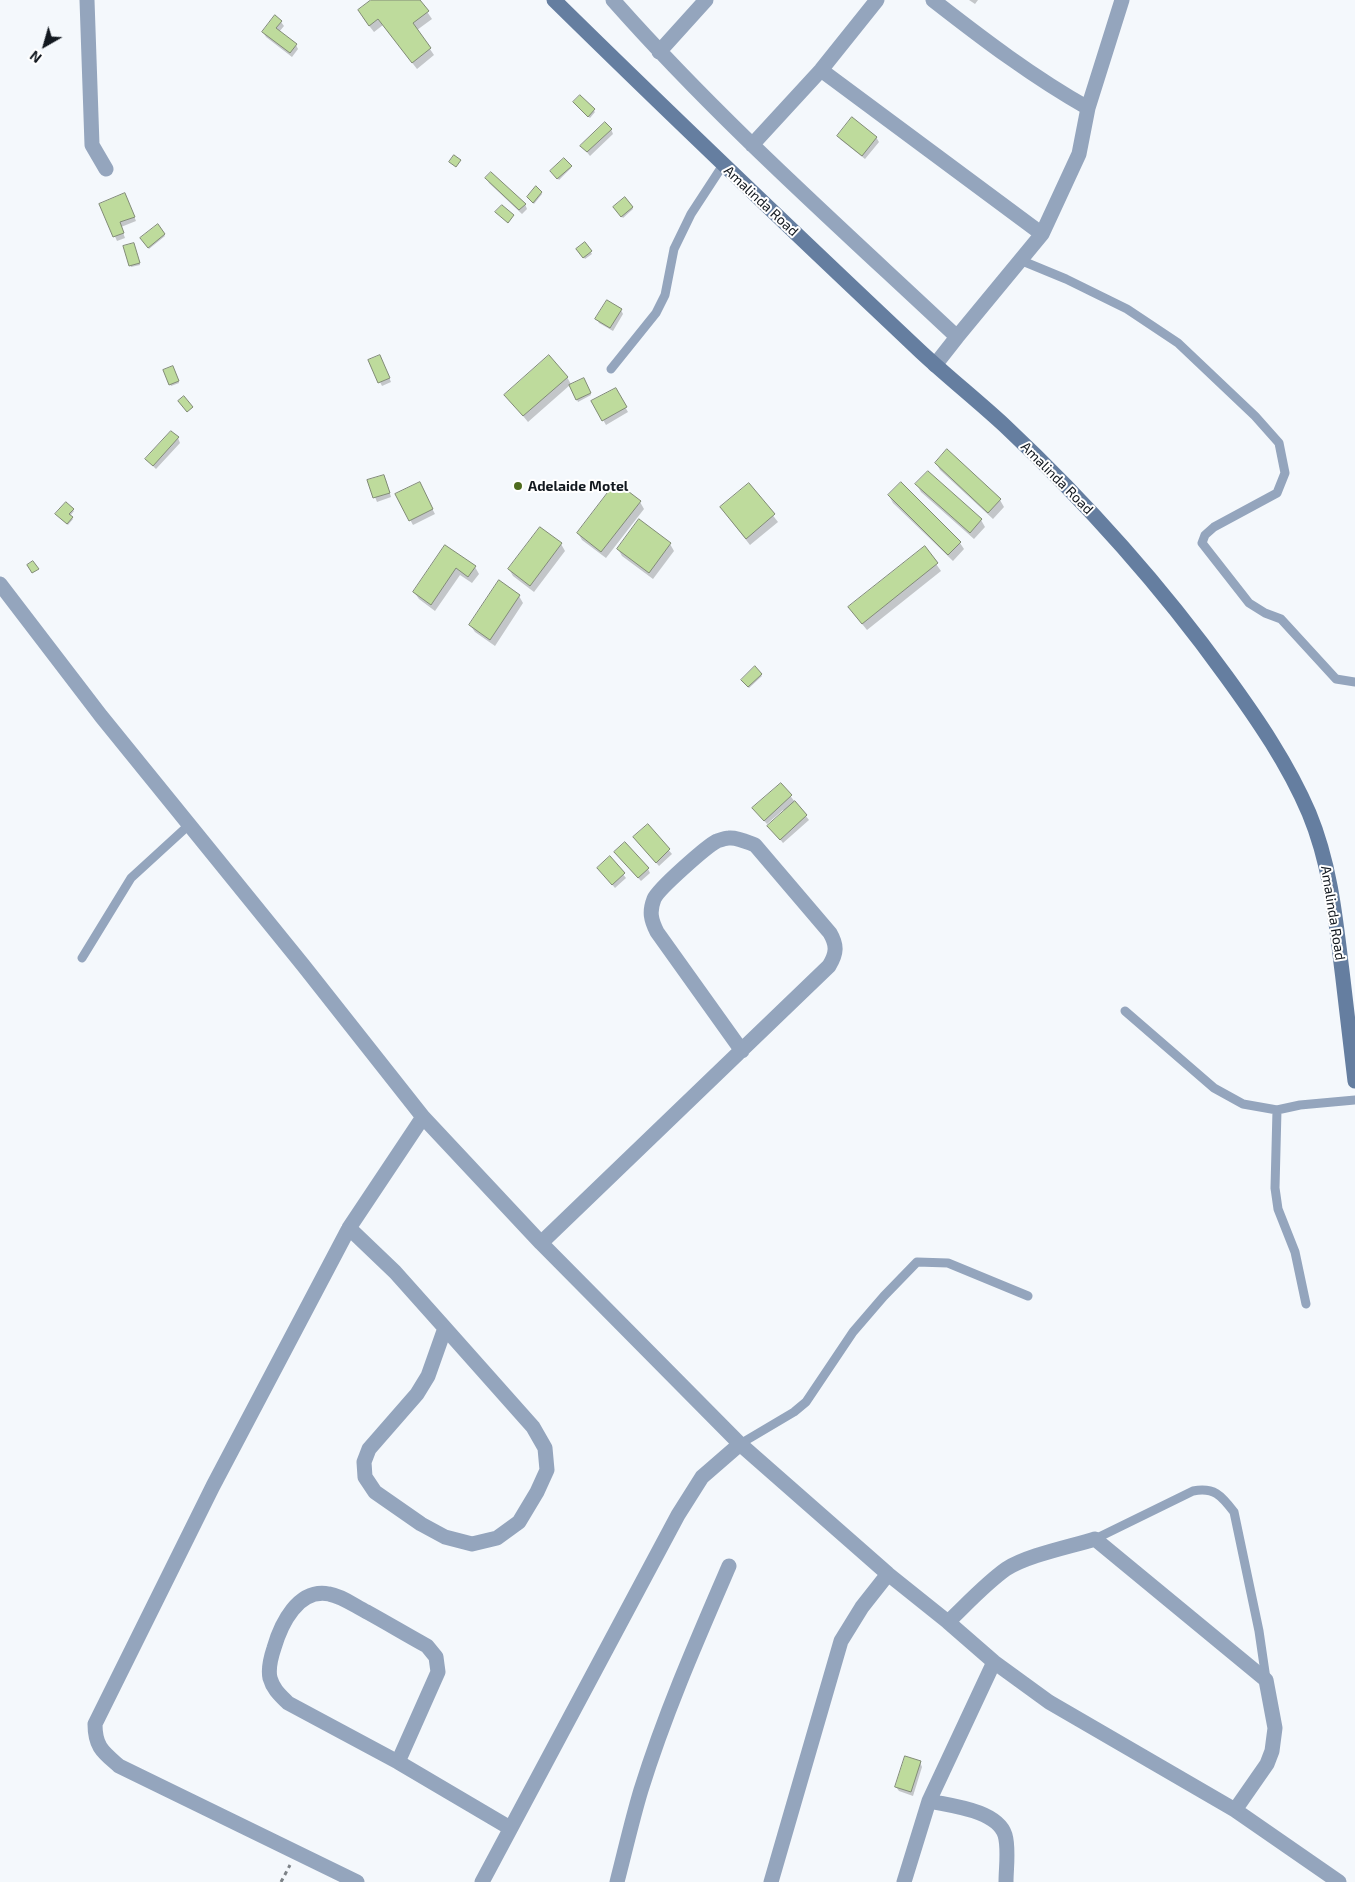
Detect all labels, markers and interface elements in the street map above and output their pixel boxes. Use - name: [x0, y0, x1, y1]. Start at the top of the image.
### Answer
- north arrow: [20, 20, 70, 70]
- text: N: [26, 47, 45, 67]
- street label: Amalinda Road: [720, 162, 802, 240]
- street label: Amalinda Road: [1017, 438, 1097, 518]
- place label: Adelaide Motel: [528, 478, 628, 494]
- marker: Adelaide Motel: [512, 480, 524, 492]
- street label: Amalinda Road: [1317, 865, 1349, 961]

